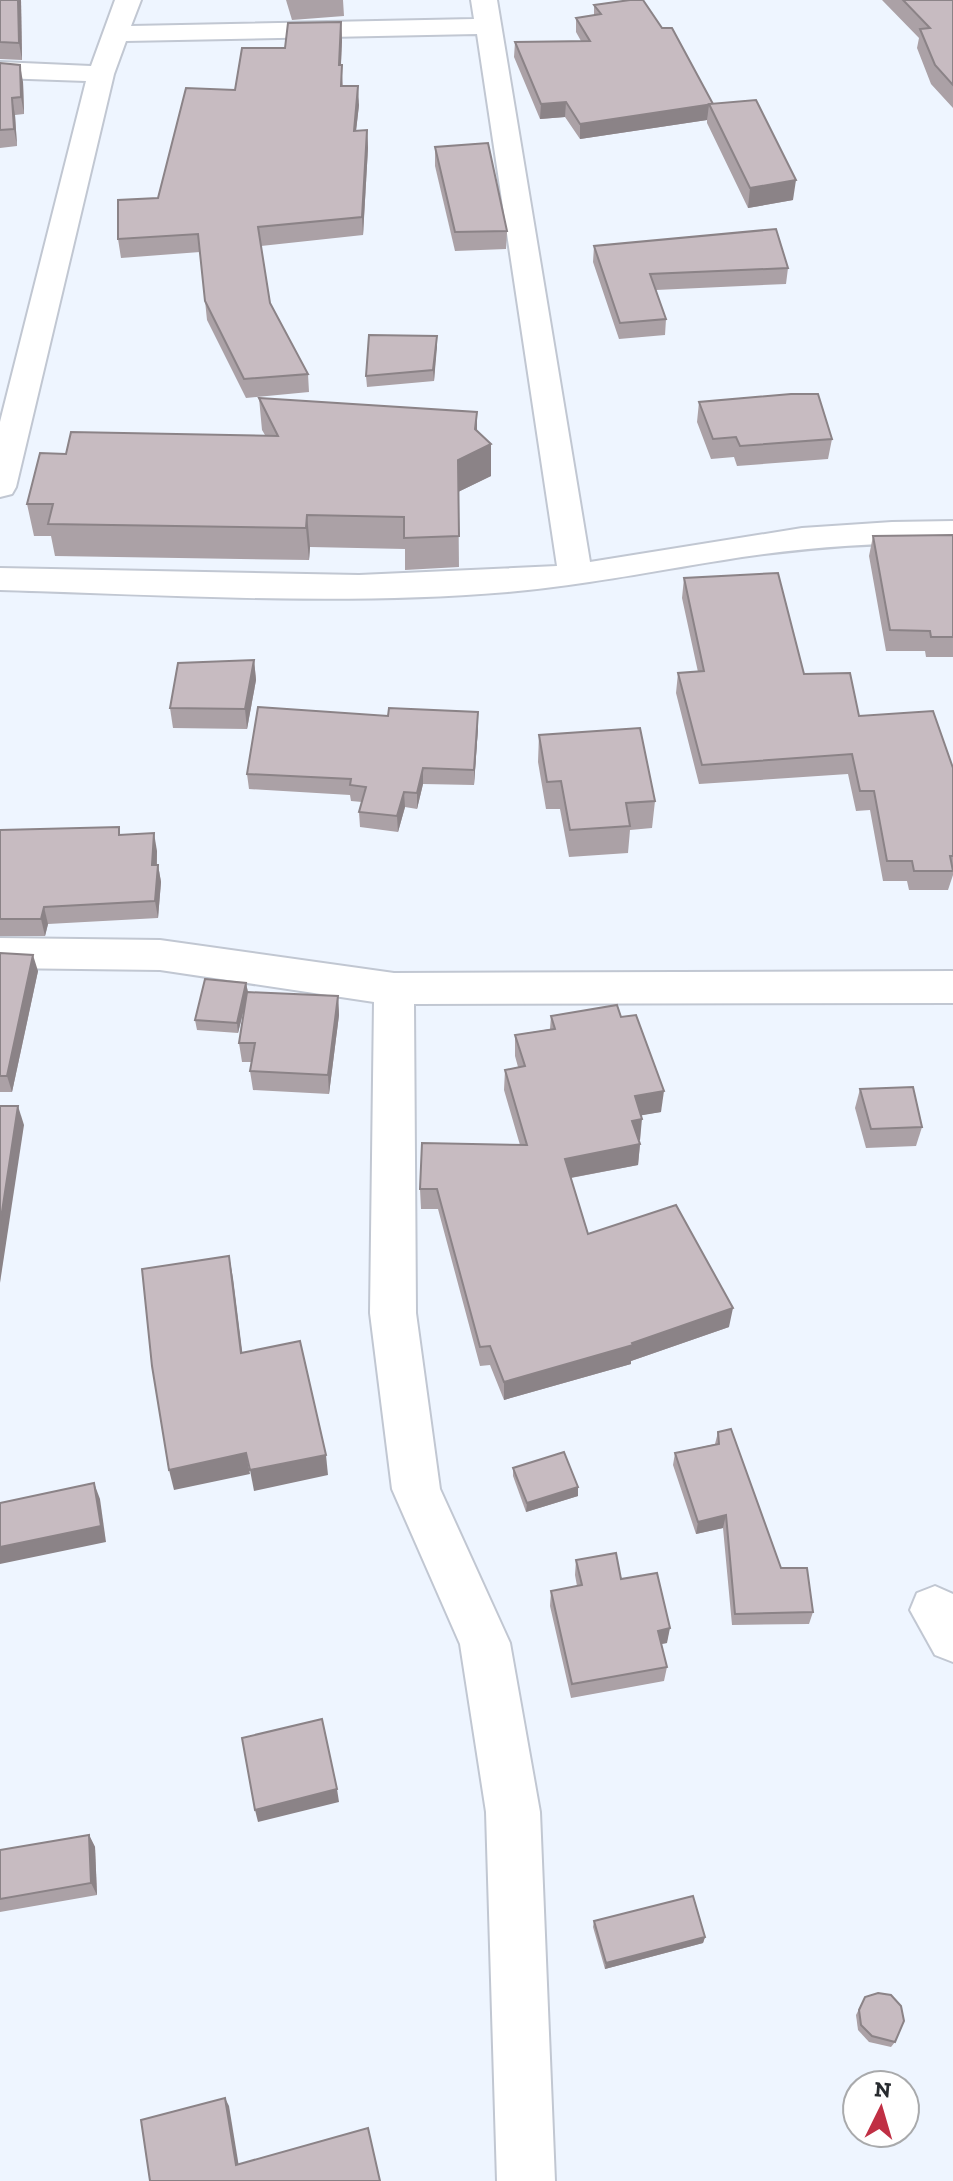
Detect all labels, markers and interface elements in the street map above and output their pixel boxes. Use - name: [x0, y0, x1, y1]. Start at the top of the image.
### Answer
- north arrow: [841, 2069, 921, 2149]
- text: N: [873, 2075, 892, 2104]

